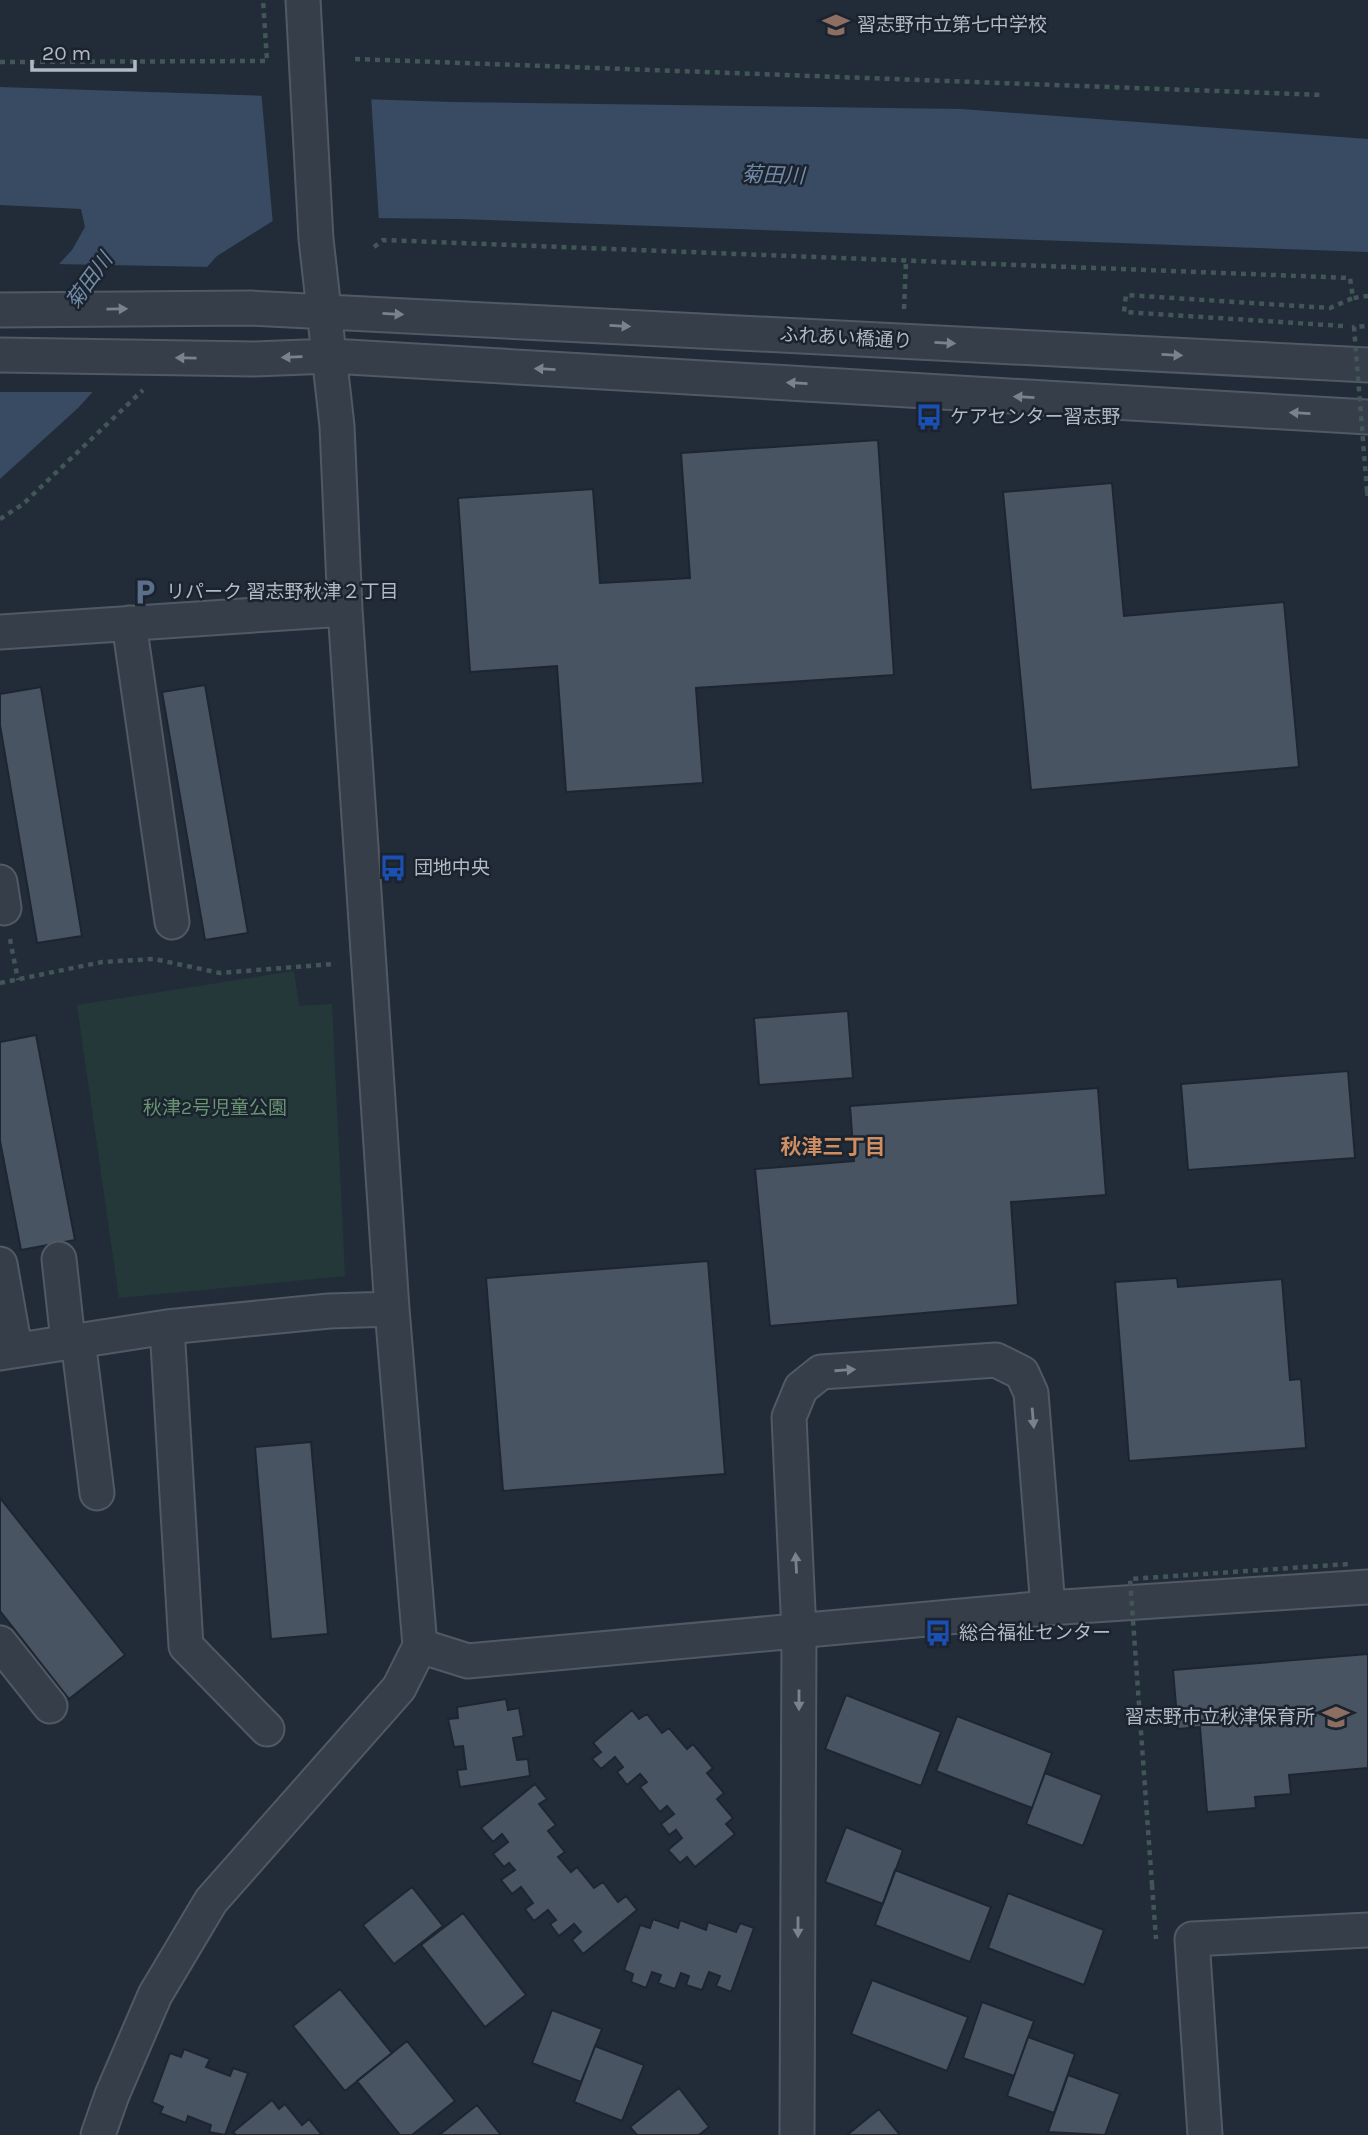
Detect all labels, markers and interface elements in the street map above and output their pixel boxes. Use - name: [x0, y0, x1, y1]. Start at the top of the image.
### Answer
- school or university icon: 習志野市立第七中学校: [821, 10, 851, 40]
- place label: 習志野市立第七中学校: [857, 14, 1047, 36]
- scale bar: [32, 28, 135, 72]
- text: 20 m: [42, 41, 91, 65]
- water label: 菊田川: [741, 162, 807, 188]
- water label: 菊田川: [61, 247, 118, 314]
- one-way arrow: [106, 303, 128, 315]
- one-way arrow: [382, 309, 404, 320]
- one-way arrow: [609, 321, 631, 332]
- street label: ふれあい橋通り: [779, 324, 913, 352]
- one-way arrow: [934, 338, 956, 349]
- one-way arrow: [1162, 349, 1184, 360]
- one-way arrow: [175, 352, 197, 363]
- one-way arrow: [281, 352, 303, 363]
- one-way arrow: [534, 363, 556, 374]
- one-way arrow: [786, 378, 808, 389]
- one-way arrow: [1013, 391, 1035, 402]
- bus stop icon: ケアセンター習志野: [914, 402, 944, 432]
- place label: ケアセンター習志野: [950, 406, 1121, 428]
- one-way arrow: [1289, 407, 1311, 418]
- parking icon: リパーク 習志野秋津２丁目: [130, 577, 160, 607]
- place label: リパーク 習志野秋津２丁目: [166, 581, 399, 603]
- bus stop icon: 団地中央: [378, 853, 408, 883]
- place label: 団地中央: [414, 857, 490, 879]
- park label: 秋津2号児童公園: [143, 1097, 287, 1119]
- district label: 秋津三丁目: [781, 1135, 886, 1159]
- one-way arrow: [834, 1364, 856, 1375]
- one-way arrow: [1028, 1407, 1039, 1429]
- one-way arrow: [791, 1552, 802, 1574]
- bus stop icon: 総合福祉センター: [923, 1618, 953, 1648]
- place label: 総合福祉センター: [959, 1622, 1111, 1644]
- one-way arrow: [793, 1689, 805, 1711]
- school or university icon: 習志野市立秋津保育所: [1321, 1702, 1351, 1732]
- place label: 習志野市立秋津保育所: [1125, 1706, 1315, 1728]
- one-way arrow: [792, 1917, 804, 1939]

